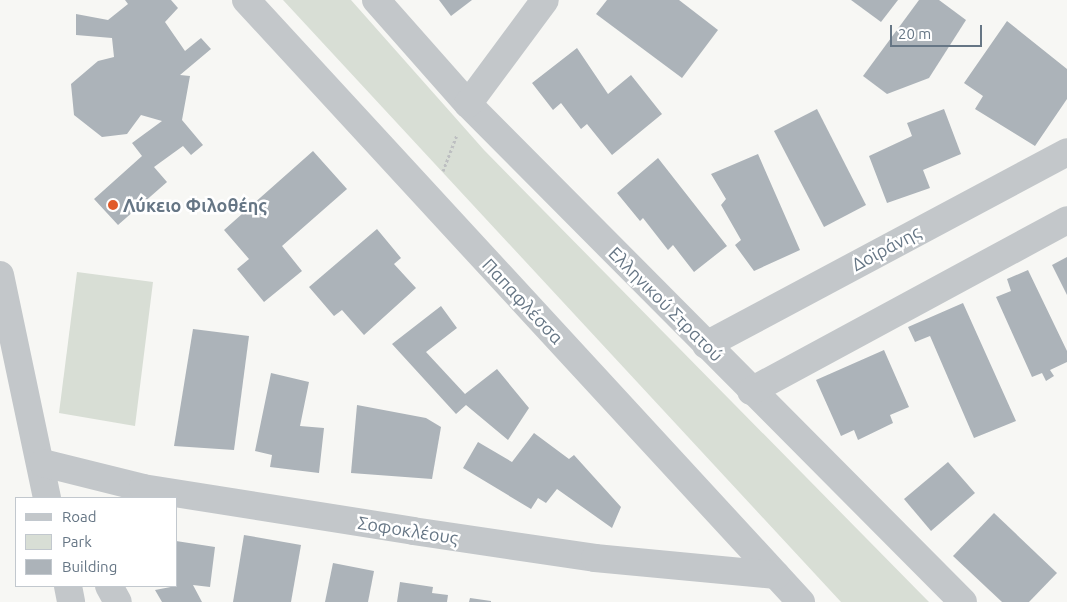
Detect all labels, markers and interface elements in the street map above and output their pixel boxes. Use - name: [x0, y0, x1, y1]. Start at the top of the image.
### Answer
- scale bar: [892, 15, 984, 47]
- text: 20 m: [898, 25, 931, 42]
- place label: Λύκειο Φιλοθέης: [123, 194, 267, 216]
- marker: Λύκειο Φιλοθέης: [107, 199, 119, 211]
- street label: Δοϊράνης: [848, 221, 924, 275]
- street label: Ελληνικού Στρατού: [604, 242, 728, 366]
- street label: Παπαφλέσσα: [478, 254, 568, 348]
- legend: [15, 497, 178, 587]
- text: Road: [62, 508, 97, 525]
- street label: Σοφοκλέους: [356, 511, 460, 549]
- text: Park: [62, 533, 92, 550]
- text: Building: [62, 558, 117, 575]

